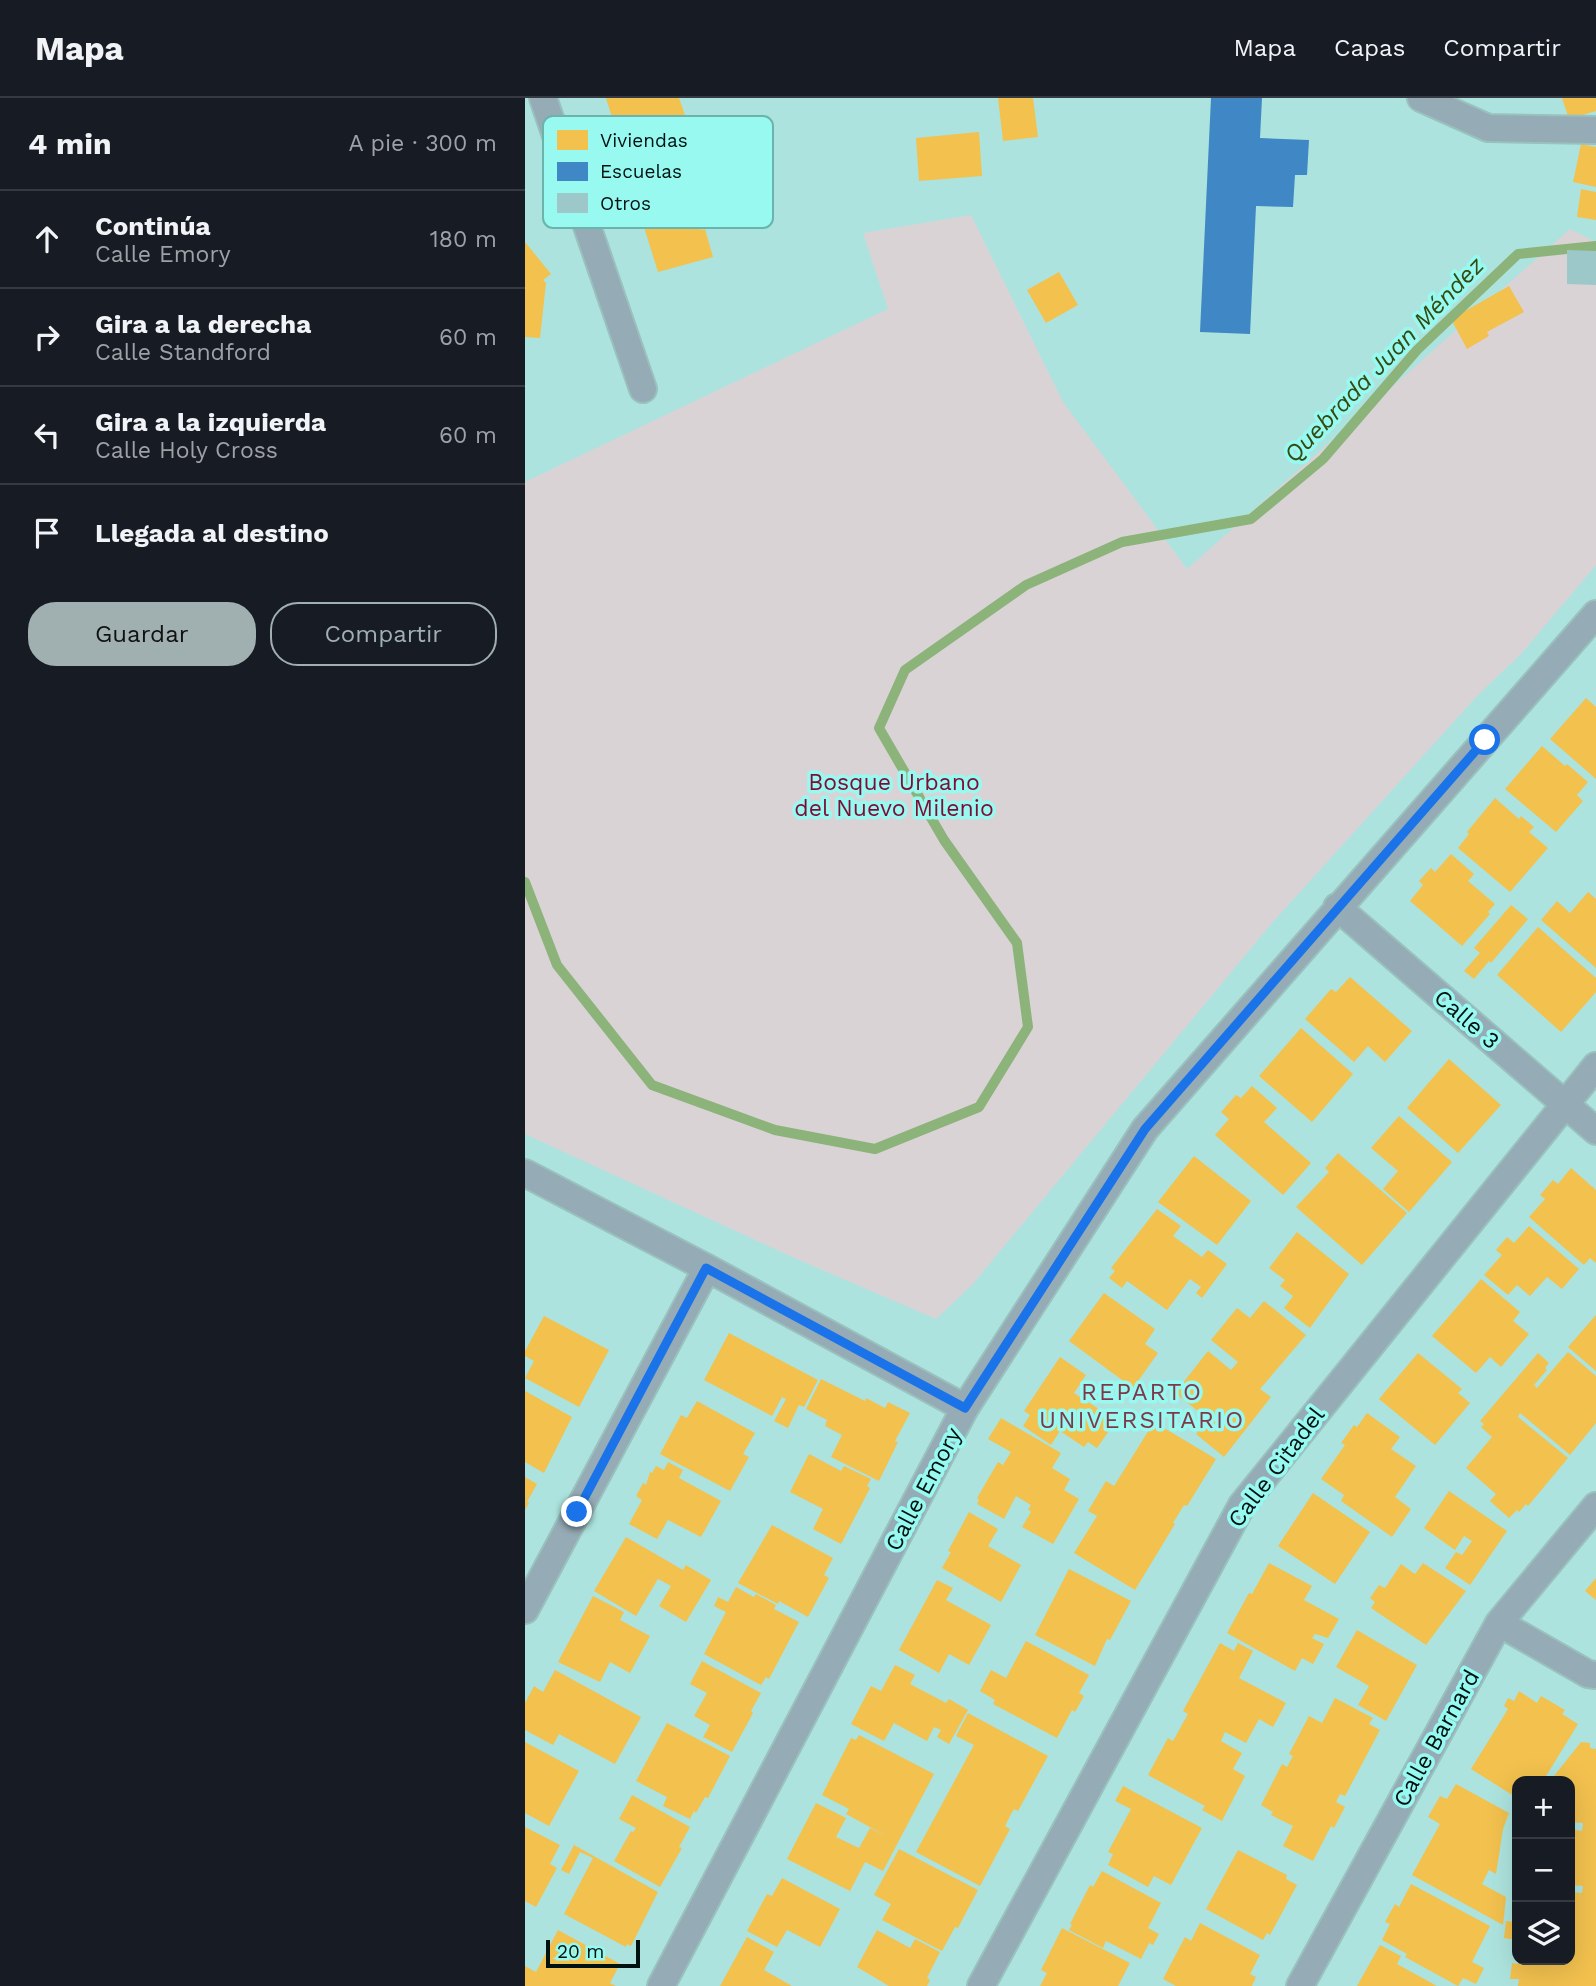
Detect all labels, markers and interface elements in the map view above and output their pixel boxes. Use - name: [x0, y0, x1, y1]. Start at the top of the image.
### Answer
- text: Mapa: [35, 29, 124, 68]
- text: Mapa: [1233, 34, 1296, 62]
- text: Capas: [1334, 34, 1405, 62]
- text: Compartir: [1443, 34, 1561, 62]
- legend: [543, 116, 773, 228]
- text: 4 min: [28, 126, 112, 161]
- text: Viviendas: [600, 129, 688, 152]
- text: A pie · 300 m: [348, 130, 497, 157]
- text: Escuelas: [600, 160, 682, 183]
- text: Otros: [600, 192, 651, 215]
- text: Continúa: [95, 211, 211, 241]
- icon: ahead: [28, 220, 66, 258]
- text: 180 m: [430, 226, 497, 253]
- text: Calle Emory: [95, 241, 231, 268]
- water label: Quebrada Juan Méndez: [1279, 251, 1490, 469]
- text: Gira a la derecha: [95, 309, 311, 339]
- icon: right: [28, 318, 66, 356]
- text: 60 m: [439, 324, 497, 351]
- text: Calle Standford: [95, 339, 271, 366]
- text: Gira a la izquierda: [95, 407, 326, 437]
- icon: left: [28, 416, 66, 454]
- text: 60 m: [439, 422, 497, 449]
- text: Calle Holy Cross: [95, 437, 278, 464]
- icon: arrive: [28, 514, 66, 552]
- text: Llegada al destino: [95, 518, 329, 548]
- button: Guardar: [28, 602, 256, 666]
- button: Compartir: [270, 602, 497, 666]
- route start: [1469, 724, 1500, 755]
- park label: Bosque Urbano del Nuevo Milenio: [794, 769, 994, 822]
- street label: Calle 3: [1429, 984, 1505, 1055]
- district label: REPARTO UNIVERSITARIO: [1039, 1378, 1245, 1434]
- street label: Calle Citadel: [1223, 1402, 1330, 1533]
- street label: Calle Emory: [880, 1423, 967, 1555]
- route end: [561, 1496, 592, 1527]
- street label: Calle Barnard: [1388, 1665, 1485, 1811]
- map controls: [1512, 1776, 1575, 1965]
- button: +: [1512, 1776, 1575, 1839]
- button: −: [1512, 1839, 1575, 1902]
- button: layers: [1512, 1902, 1575, 1965]
- scale bar: [546, 1937, 641, 1969]
- text: 20 m: [557, 1940, 604, 1963]

